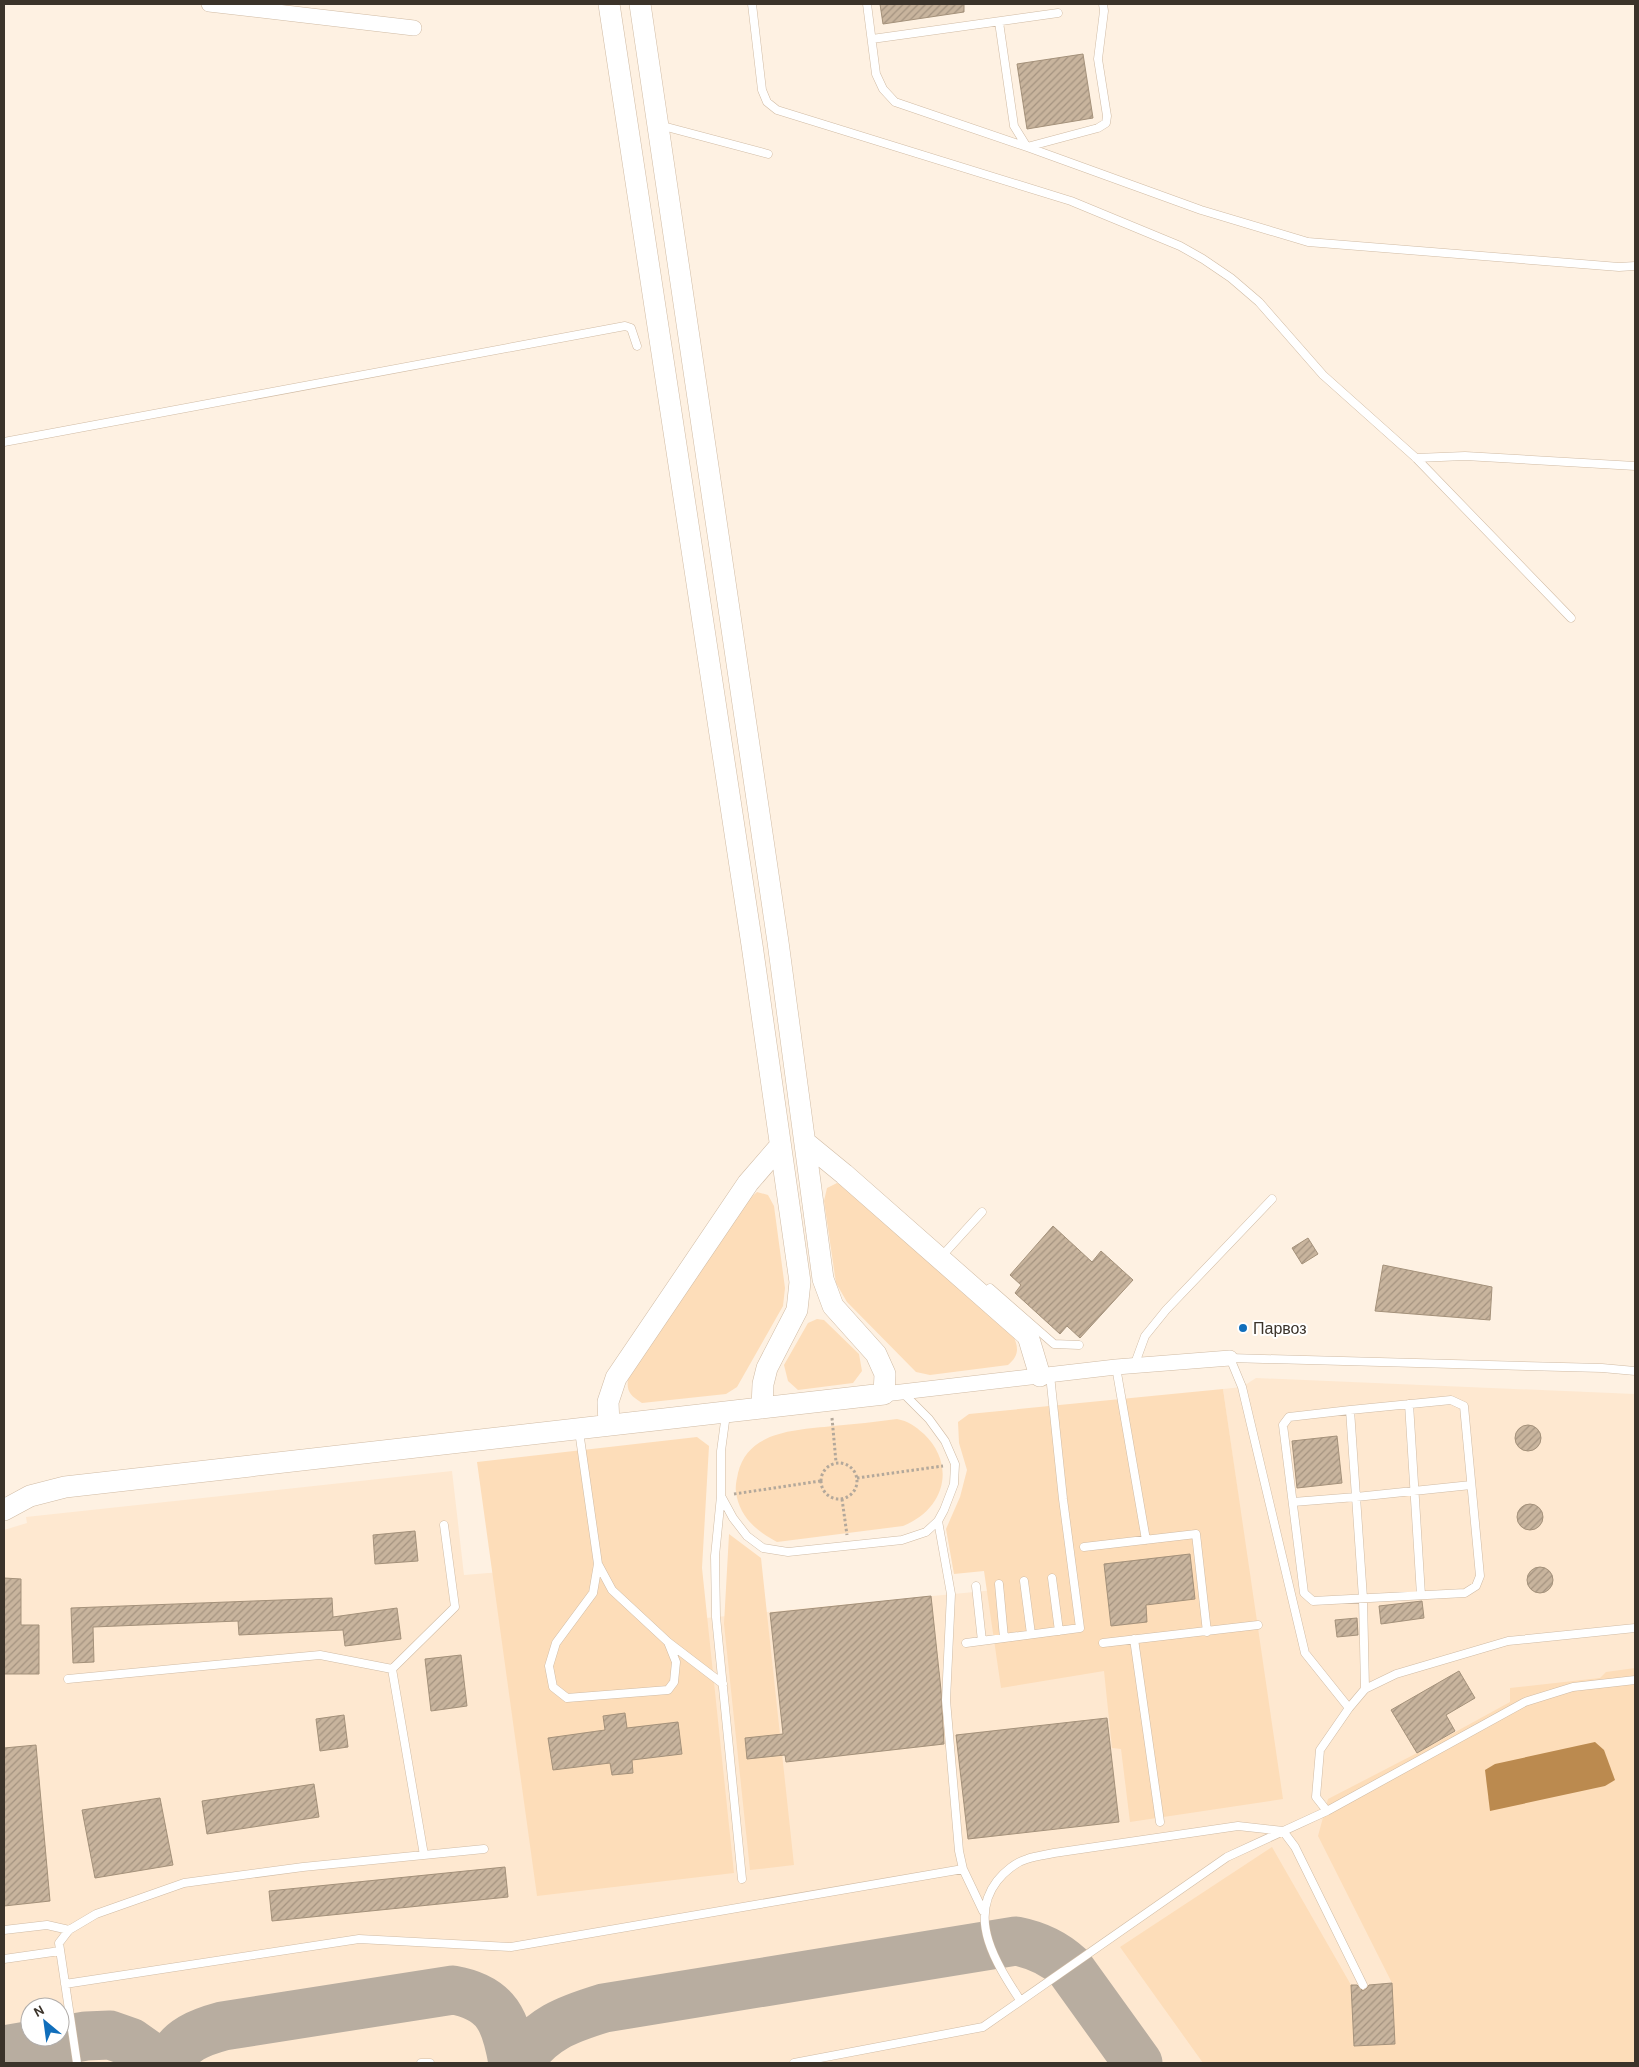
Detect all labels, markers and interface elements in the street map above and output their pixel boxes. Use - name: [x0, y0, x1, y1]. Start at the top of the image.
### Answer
- place label: Парвоз: [1253, 1319, 1307, 1338]
- marker: Парвоз: [1237, 1322, 1249, 1334]
- north arrow: [20, 1997, 70, 2047]
- text: N: [30, 2001, 47, 2021]

